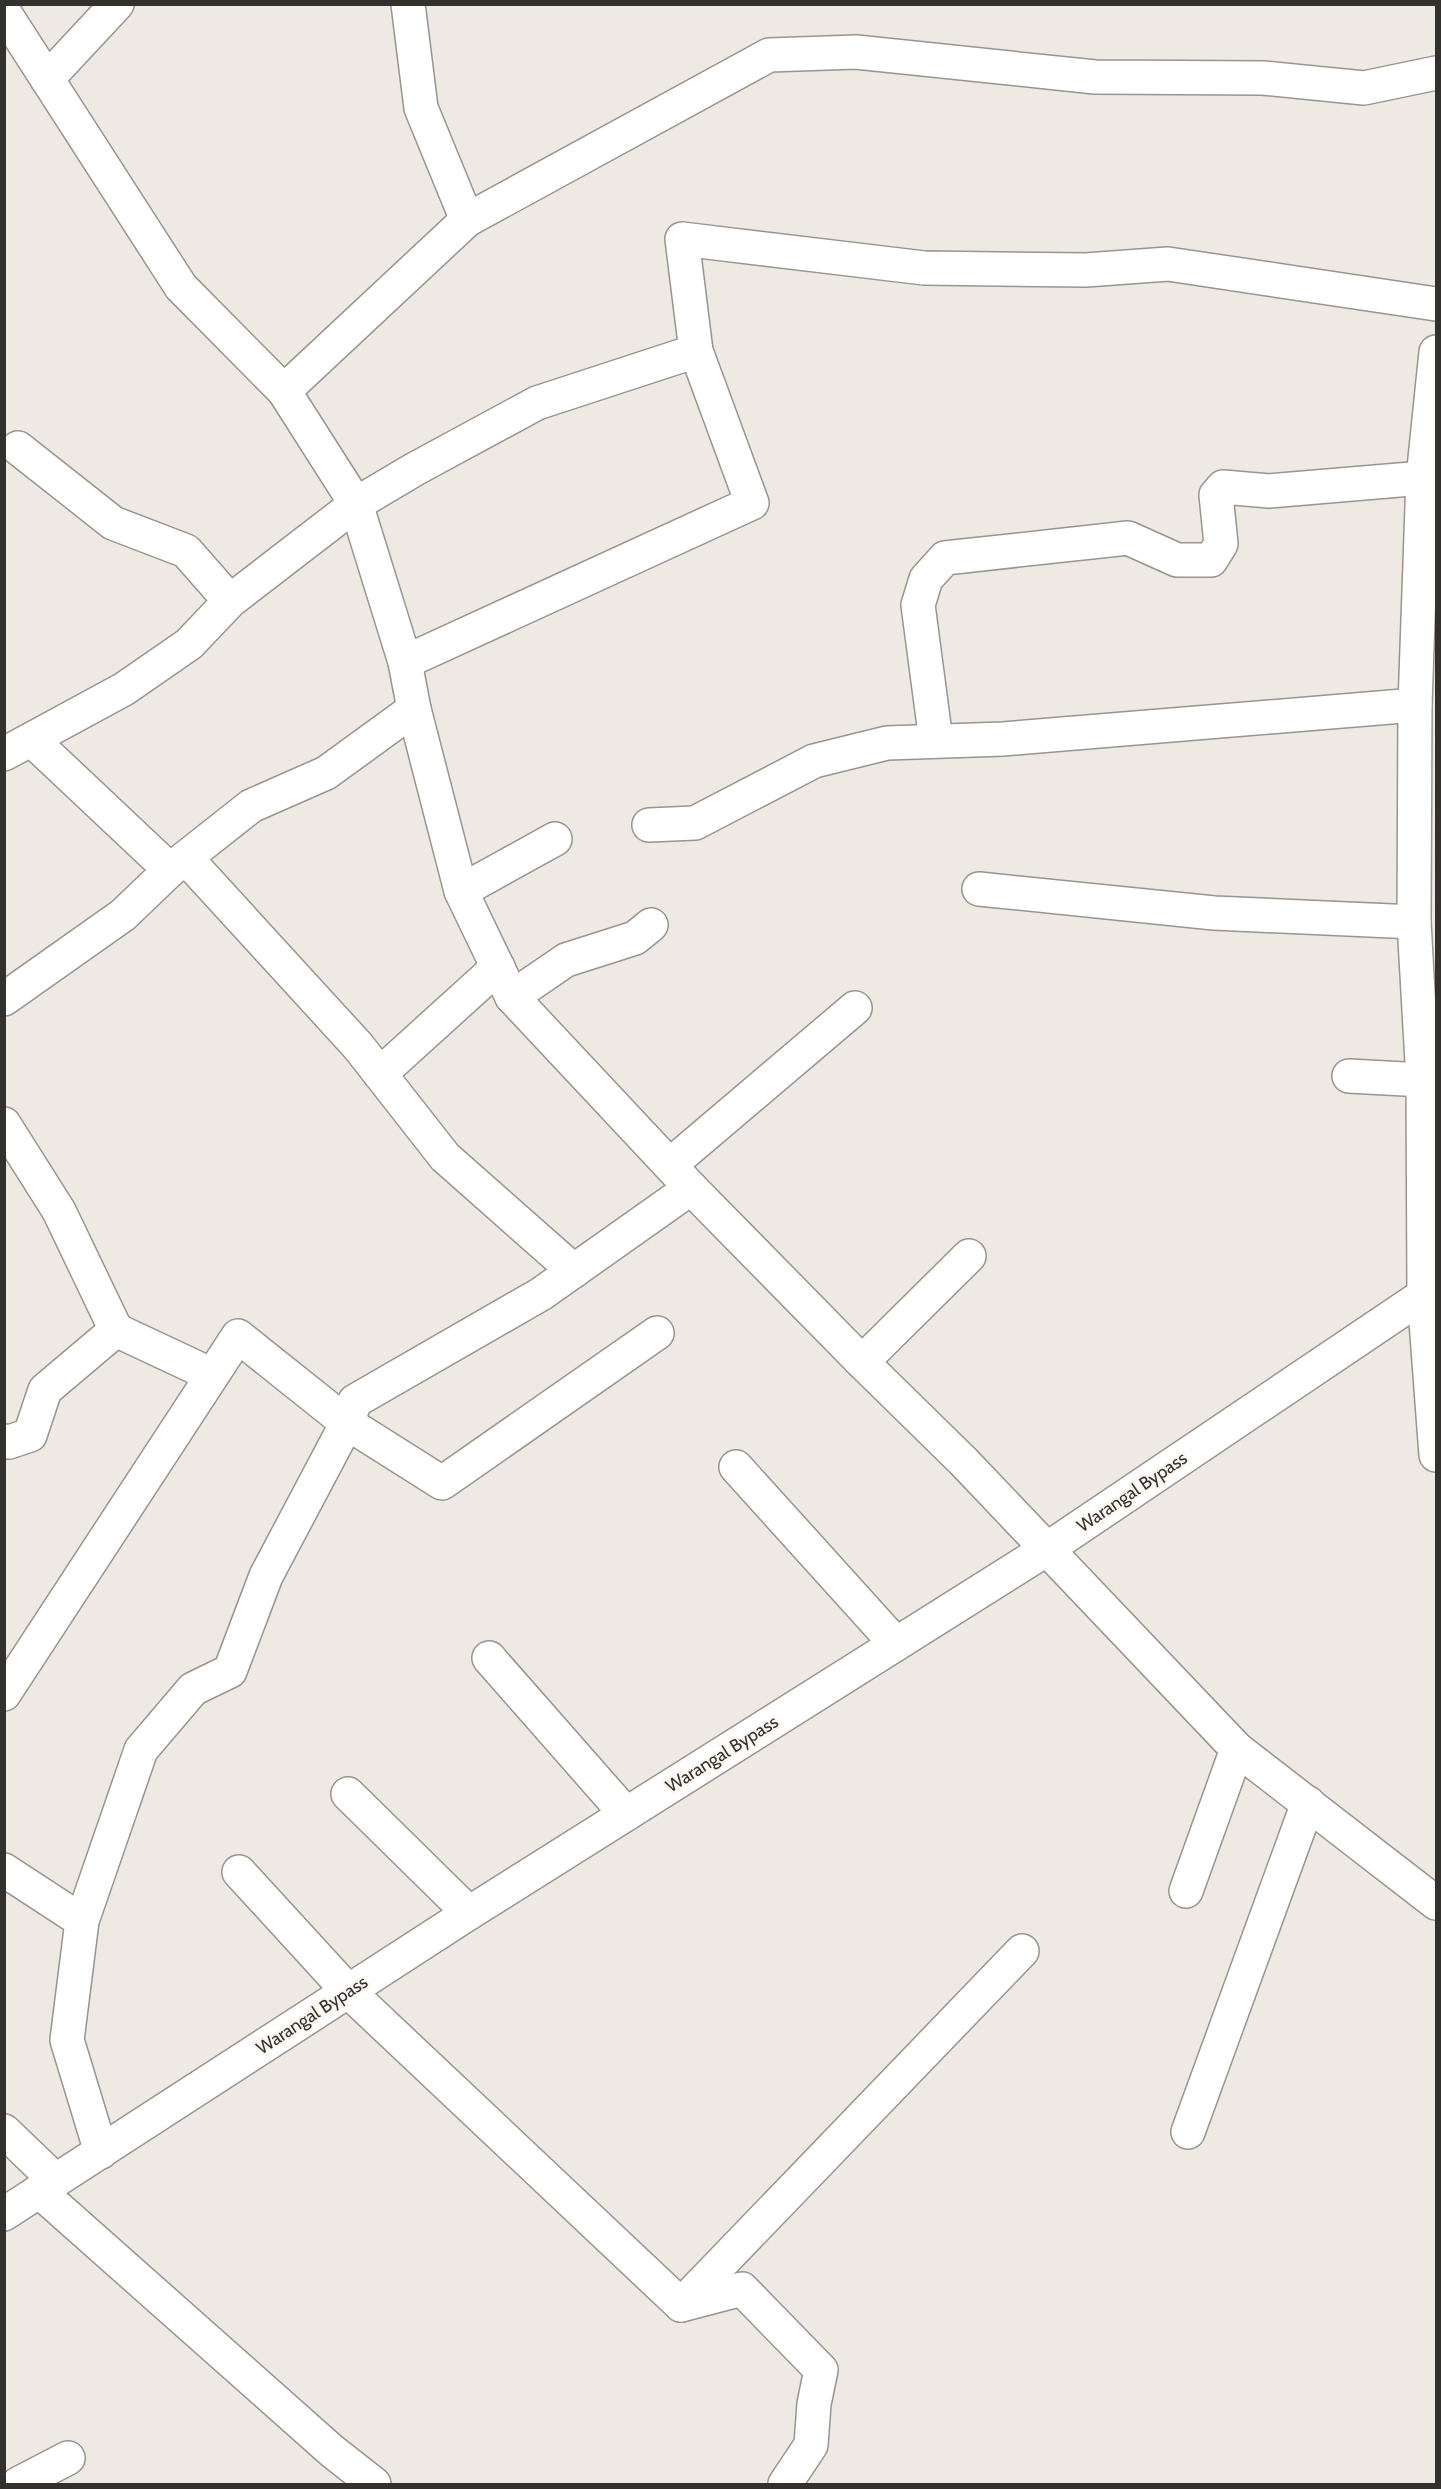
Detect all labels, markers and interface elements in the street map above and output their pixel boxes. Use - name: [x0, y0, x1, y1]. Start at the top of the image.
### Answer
- street label: Warangal Bypass: [1073, 1447, 1191, 1537]
- street label: Warangal Bypass: [662, 1711, 782, 1797]
- street label: Warangal Bypass: [252, 1971, 372, 2059]

